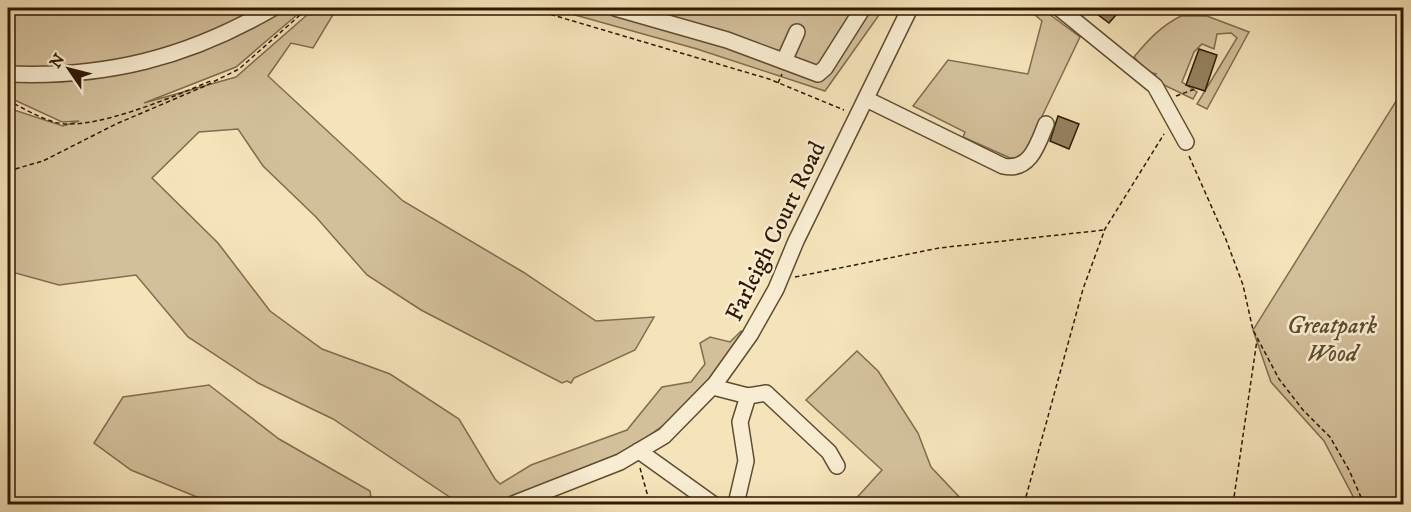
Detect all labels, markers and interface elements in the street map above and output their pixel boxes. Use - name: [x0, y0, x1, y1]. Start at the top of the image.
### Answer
- north arrow: [39, 39, 99, 99]
- text: N: [46, 50, 69, 72]
- street label: Farleigh Court Road: [719, 137, 832, 326]
- park label: Greatpark Wood: [1287, 311, 1377, 369]

